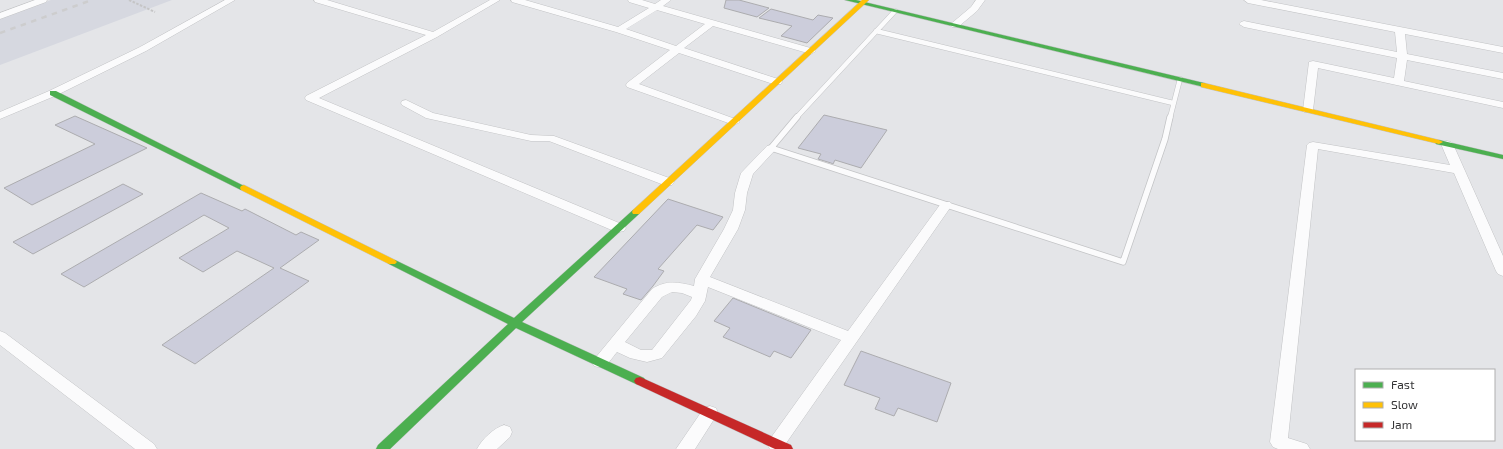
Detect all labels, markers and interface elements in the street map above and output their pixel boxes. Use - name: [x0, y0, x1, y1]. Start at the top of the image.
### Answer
- legend: [1355, 369, 1495, 441]
- text: Fast: [1391, 377, 1415, 391]
- text: Slow: [1391, 397, 1418, 411]
- text: Jam: [1391, 417, 1412, 431]

